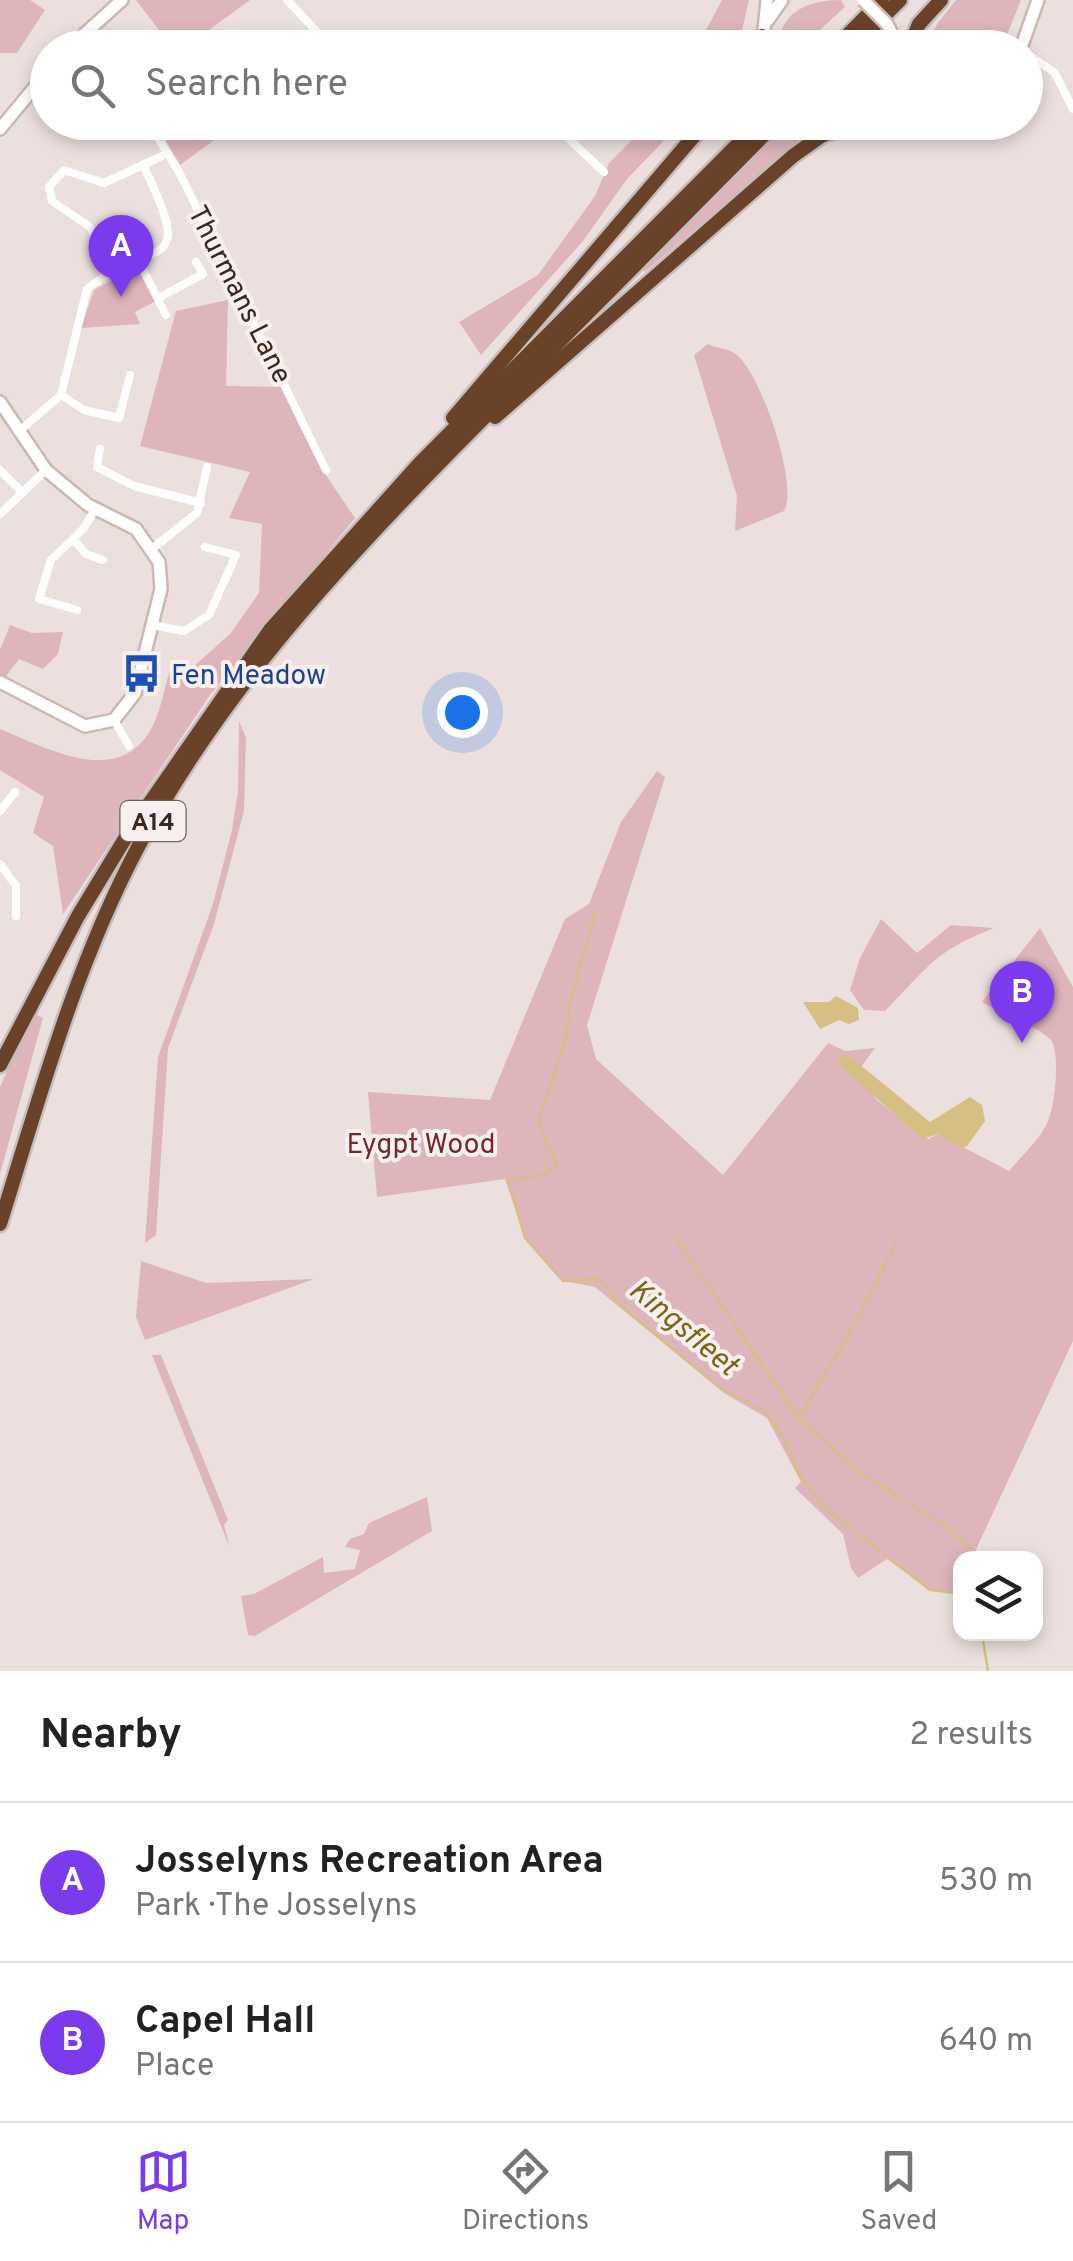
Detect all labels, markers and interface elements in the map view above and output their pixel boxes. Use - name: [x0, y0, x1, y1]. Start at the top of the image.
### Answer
- search box: [30, 30, 1043, 140]
- icon: search: [65, 58, 120, 113]
- text: Search here: [145, 61, 348, 110]
- street label: Thurmans Lane: [178, 200, 299, 391]
- pin: A: [88, 214, 154, 297]
- bus stop icon: Fen Meadow: [120, 653, 162, 695]
- place label: Fen Meadow: [171, 659, 326, 695]
- your location: [437, 687, 488, 738]
- road number: A14: [120, 801, 186, 841]
- pin: B: [990, 960, 1054, 1043]
- park label: Eygpt Wood: [347, 1128, 495, 1164]
- water label: Kingsfleet: [620, 1273, 746, 1386]
- map controls: [953, 1551, 1043, 1641]
- button: layers: [953, 1551, 1043, 1641]
- text: Nearby: [40, 1710, 182, 1763]
- text: 2 results: [909, 1716, 1033, 1756]
- text: Josselyns Recreation Area: [135, 1838, 604, 1887]
- text: A: [61, 1862, 84, 1902]
- text: 530 m: [939, 1862, 1033, 1902]
- text: Park · The Josselyns: [135, 1887, 417, 1927]
- text: Capel Hall: [135, 1998, 315, 2047]
- text: B: [61, 2022, 84, 2062]
- text: 640 m: [939, 2022, 1033, 2062]
- text: Place: [135, 2047, 214, 2087]
- tab: Map: [136, 2144, 191, 2240]
- tab: Directions: [462, 2144, 589, 2240]
- tab: Saved: [860, 2144, 937, 2240]

